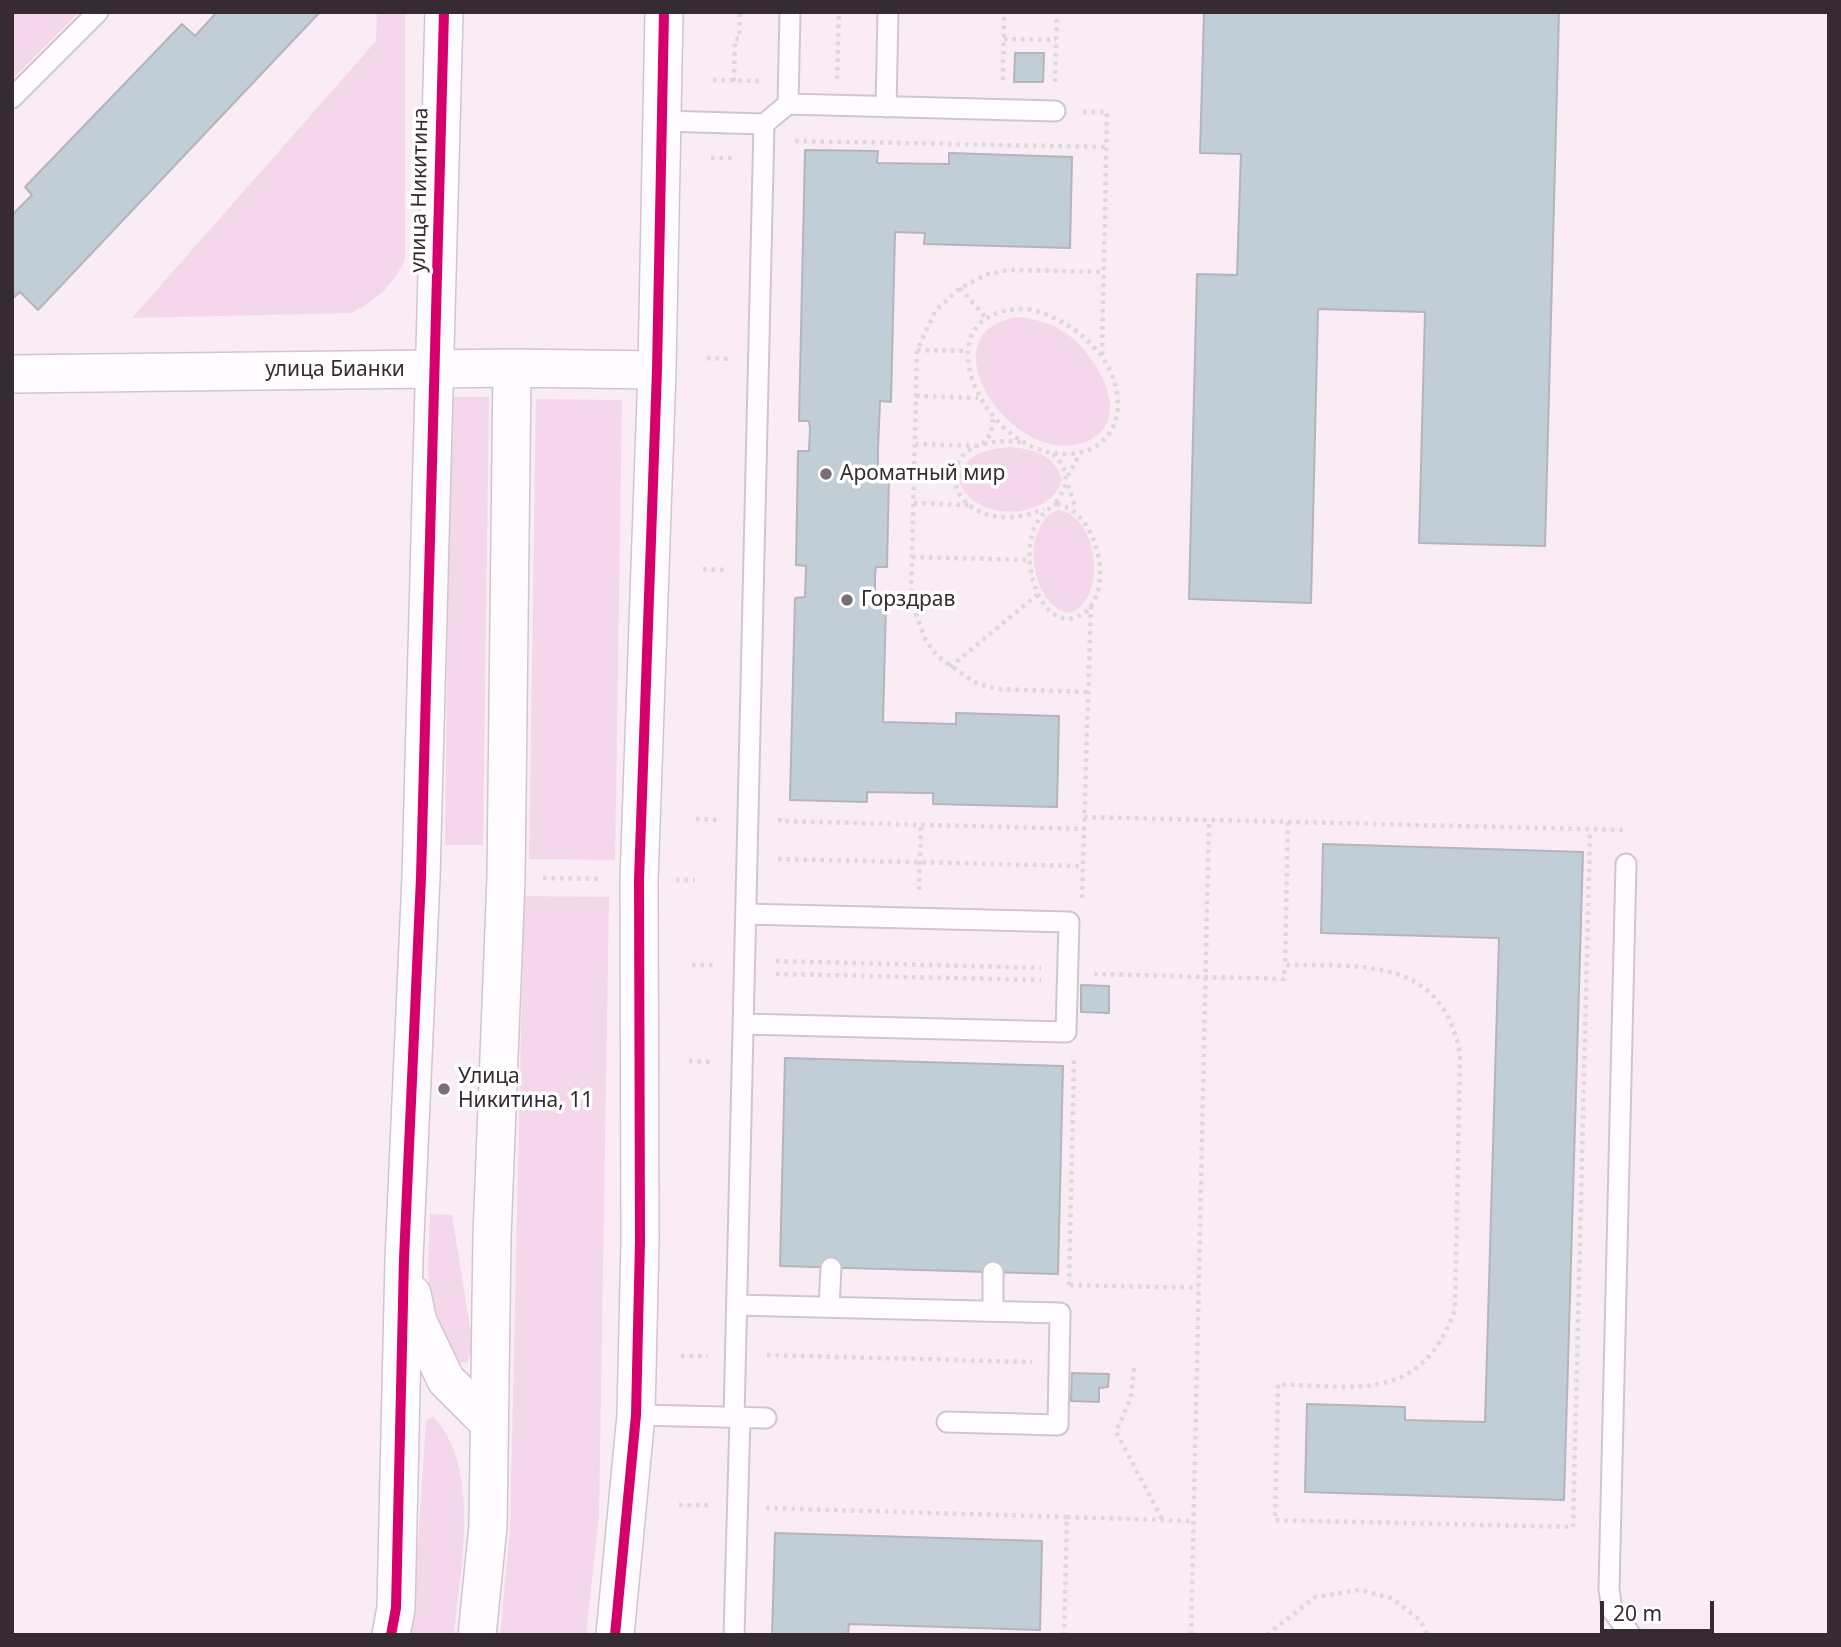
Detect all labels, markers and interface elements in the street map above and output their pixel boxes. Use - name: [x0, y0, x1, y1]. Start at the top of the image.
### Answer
- street label: улица Никитина: [406, 107, 434, 273]
- street label: улица Бианки: [265, 357, 405, 383]
- place label: Ароматный мир: [840, 461, 1005, 487]
- marker: Ароматный мир: [818, 466, 834, 482]
- place label: Горздрав: [861, 587, 955, 613]
- marker: Горздрав: [839, 592, 855, 608]
- place label: Улица Никитина, 11: [458, 1064, 593, 1114]
- marker: Улица Никитина, 11: [436, 1081, 452, 1097]
- scale bar: [1603, 1588, 1717, 1632]
- text: 20 m: [1613, 1599, 1662, 1627]

